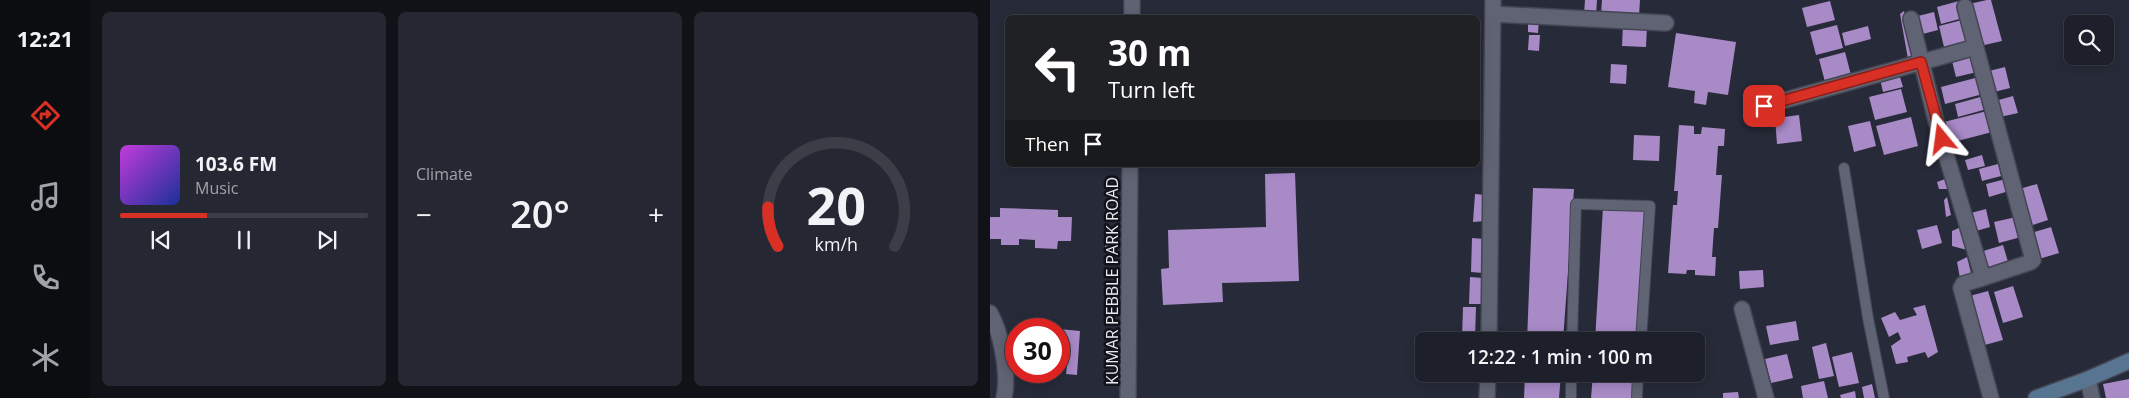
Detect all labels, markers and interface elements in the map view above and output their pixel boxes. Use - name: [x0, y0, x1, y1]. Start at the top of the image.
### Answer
- map controls: [2064, 15, 2114, 65]
- button: search: [2064, 15, 2114, 65]
- text: 12:21: [17, 23, 73, 53]
- text: 30 m: [1108, 29, 1191, 76]
- icon: left: [1025, 35, 1090, 100]
- text: Turn left: [1108, 74, 1195, 104]
- pin: [1743, 85, 1785, 127]
- icon: arrive: [1750, 92, 1778, 120]
- icon: directions: [28, 98, 63, 133]
- position arrow: [1915, 112, 1967, 164]
- icon: arrive: [1079, 130, 1107, 158]
- text: Then: [1025, 131, 1069, 157]
- text: 103.6 FM: [195, 151, 277, 177]
- text: Climate: [416, 163, 473, 185]
- text: 20: [806, 169, 866, 240]
- text: Music: [195, 177, 239, 199]
- street label: KUMAR PEBBLE PARK ROAD: [1101, 177, 1123, 385]
- icon: music: [28, 179, 63, 214]
- text: 20°: [510, 187, 570, 239]
- text: −: [416, 195, 432, 233]
- text: +: [648, 195, 664, 233]
- icon: previous: [147, 226, 175, 254]
- icon: pause: [230, 226, 258, 254]
- icon: next: [313, 226, 341, 254]
- text: km/h: [814, 232, 858, 256]
- icon: phone: [28, 260, 63, 295]
- speed limit sign: 30: [1005, 318, 1070, 383]
- icon: climate: [28, 340, 63, 375]
- text: 12:22 · 1 min · 100 m: [1467, 344, 1653, 370]

